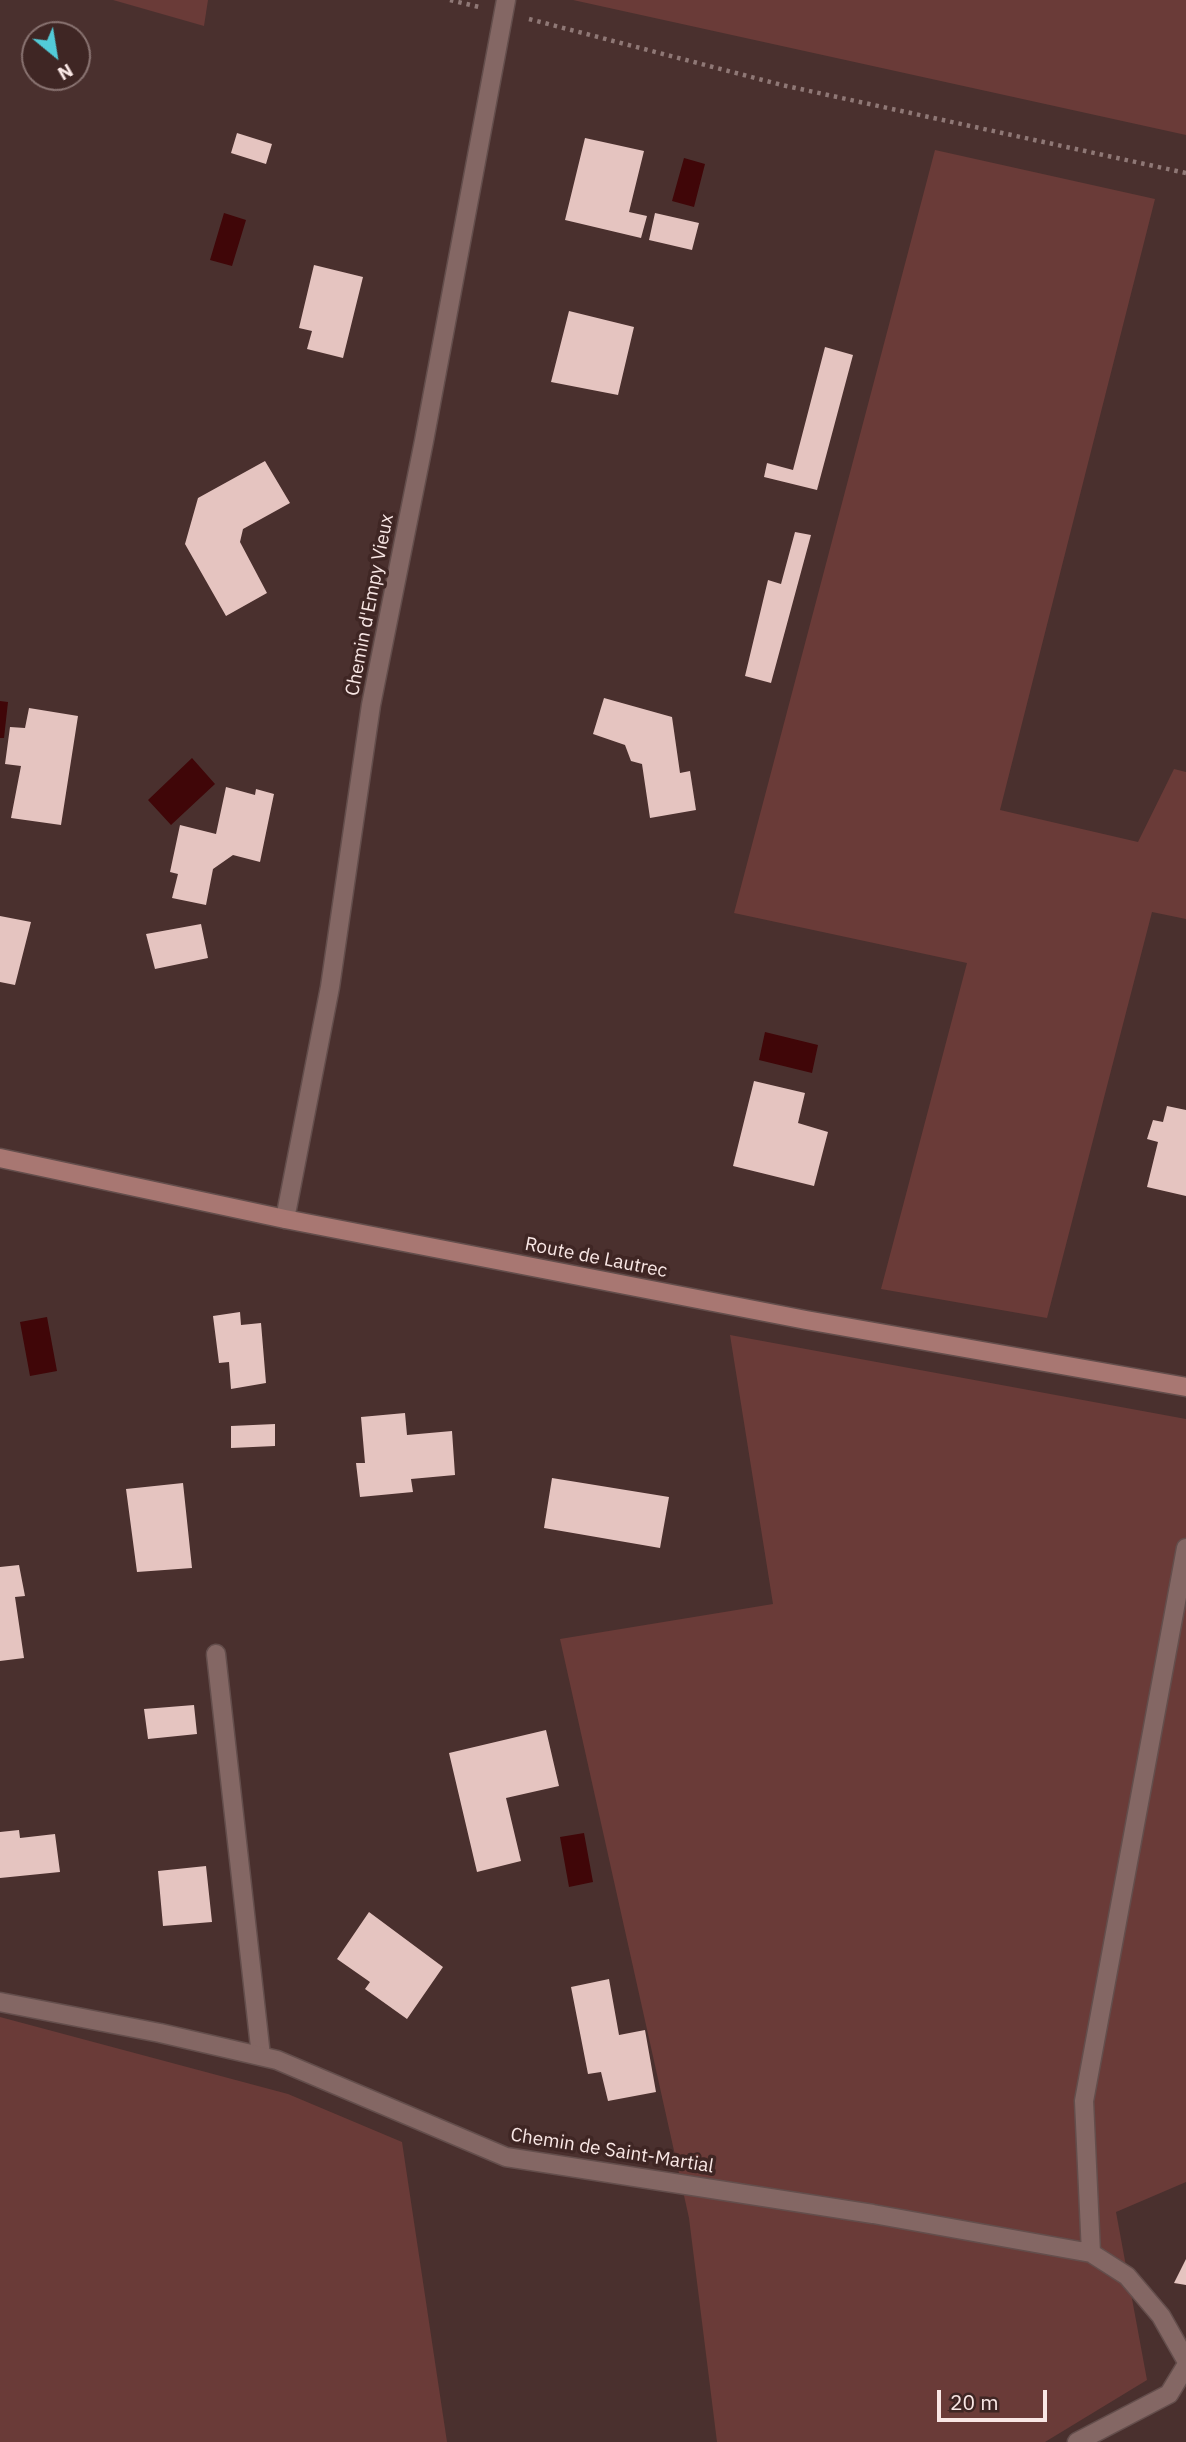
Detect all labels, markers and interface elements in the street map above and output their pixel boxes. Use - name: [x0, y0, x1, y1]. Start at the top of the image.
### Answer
- north arrow: [21, 21, 91, 91]
- text: N: [54, 59, 77, 86]
- street label: Chemin d'Empy Vieux: [341, 512, 399, 698]
- street label: Route de Lautrec: [523, 1233, 669, 1283]
- street label: Chemin de Saint-Martial: [509, 2124, 715, 2178]
- scale bar: [941, 2376, 1051, 2420]
- text: 20 m: [950, 2388, 999, 2416]

